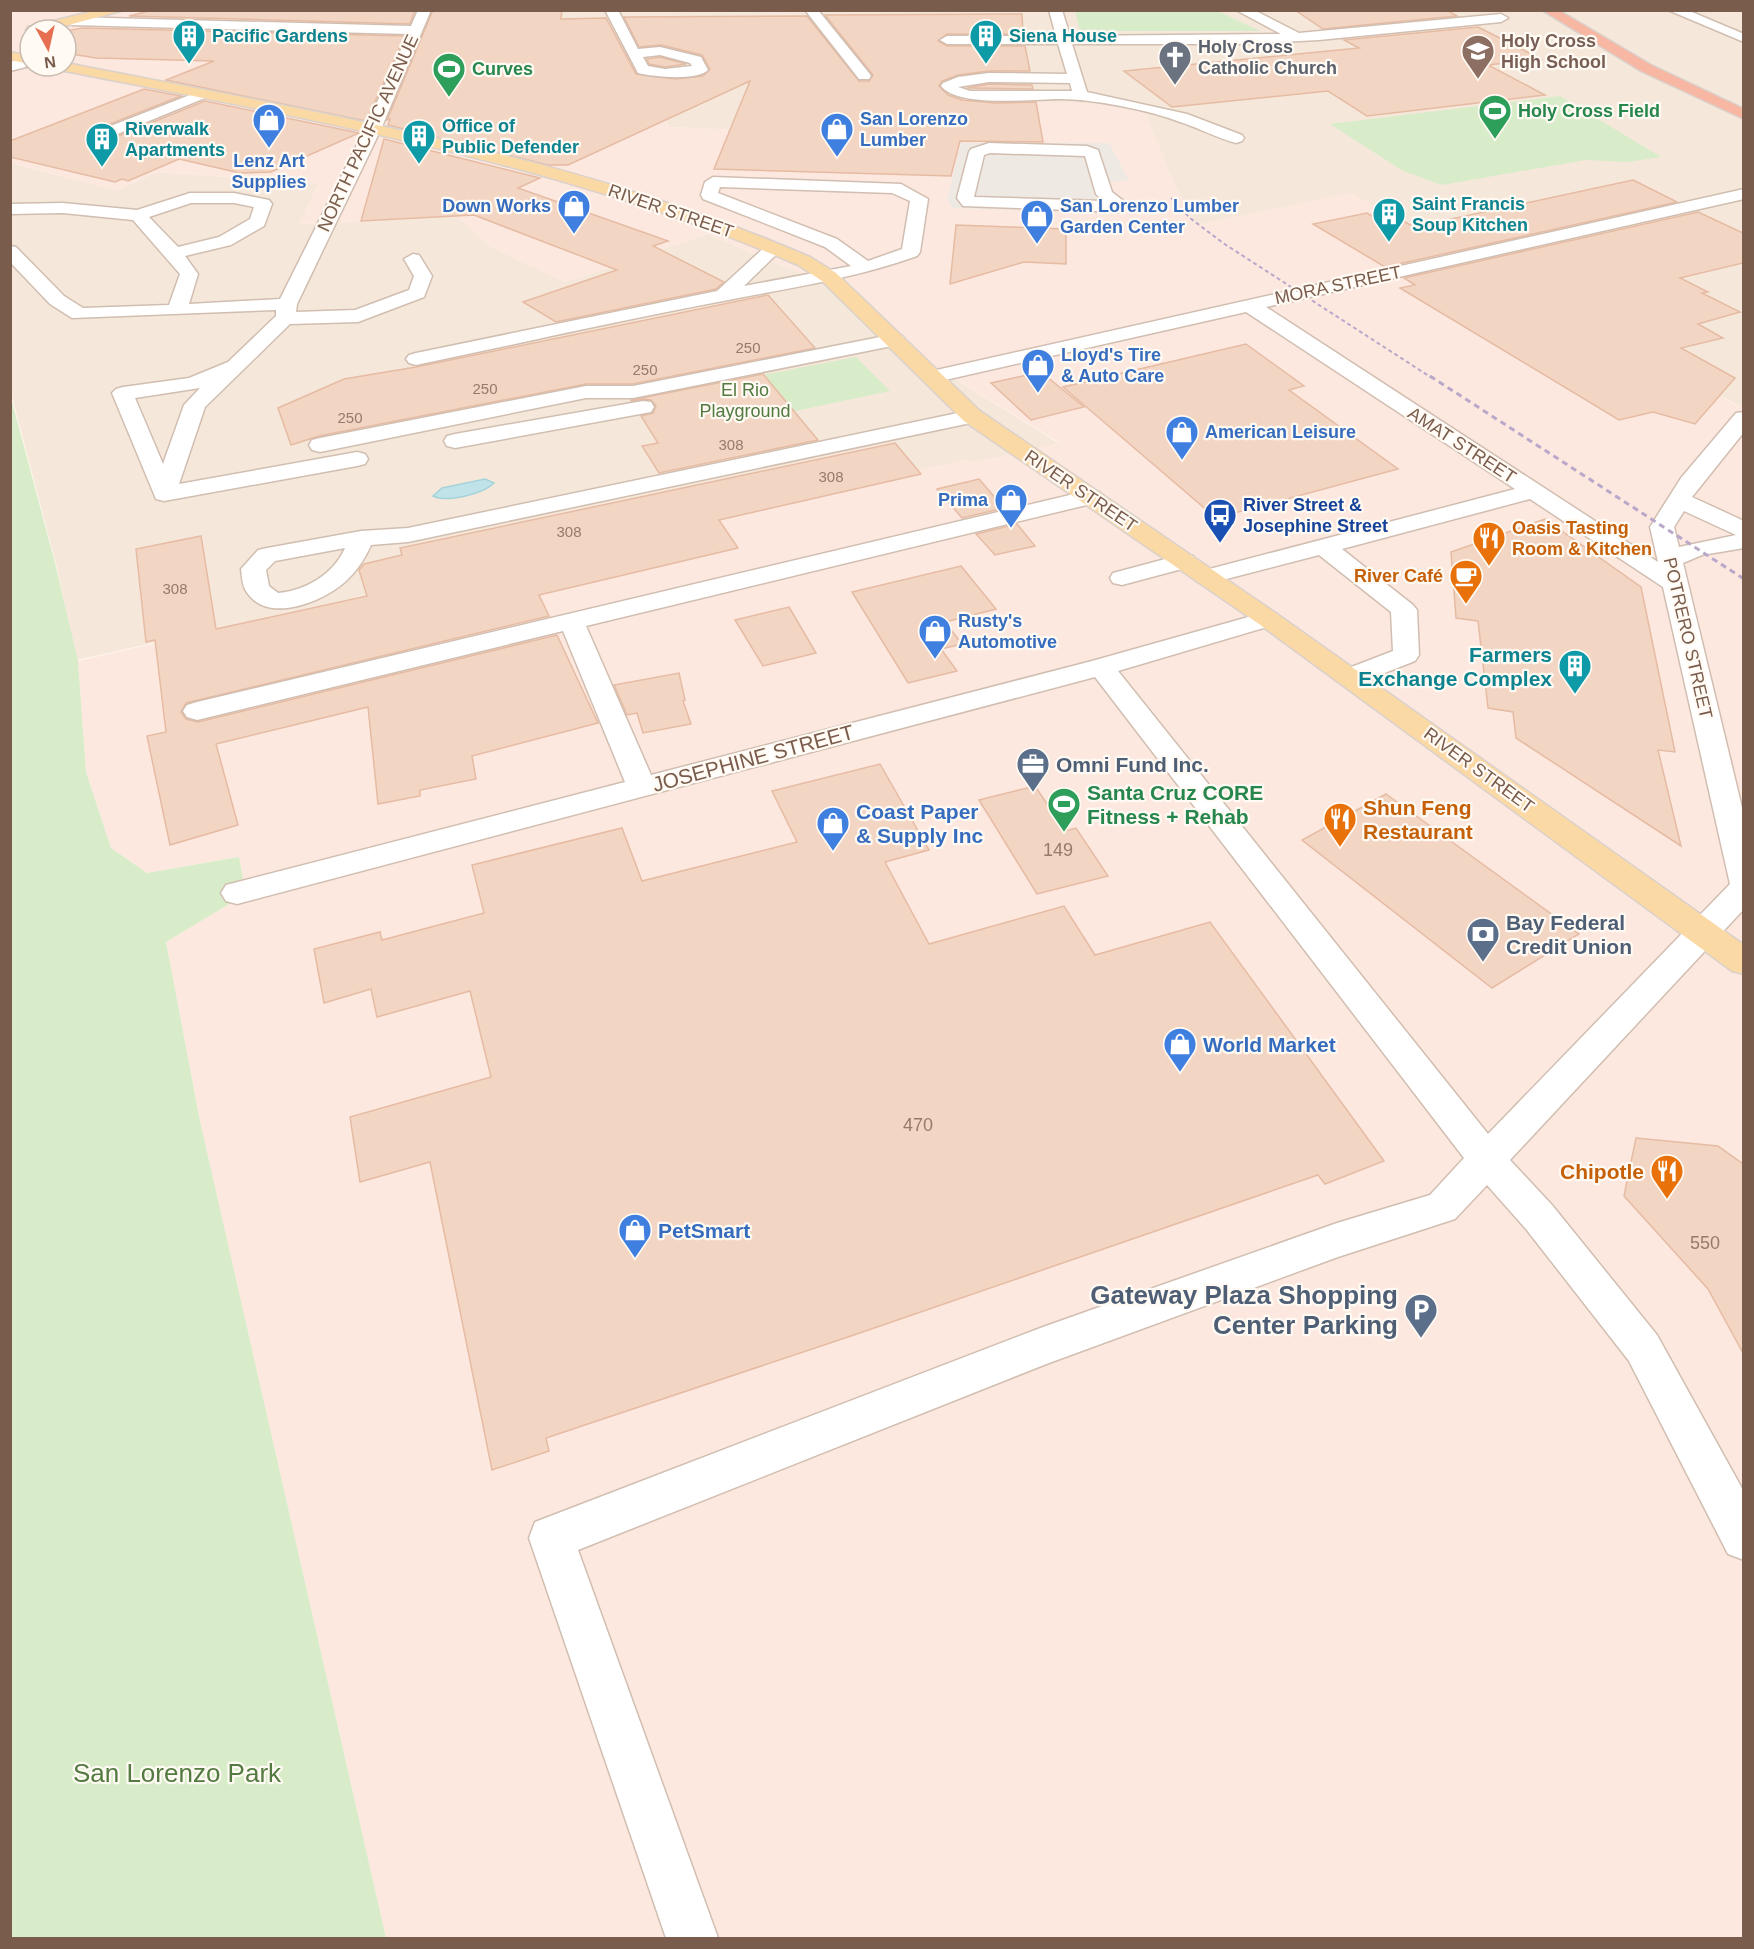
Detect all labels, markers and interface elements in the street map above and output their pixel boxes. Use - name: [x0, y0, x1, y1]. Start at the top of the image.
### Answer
- north arrow: [18, 18, 78, 78]
- building icon: Pacific Gardens: [171, 18, 207, 65]
- building icon: Siena House: [968, 18, 1004, 65]
- place label: Pacific Gardens: [212, 26, 348, 46]
- place label: Siena House: [1009, 26, 1117, 46]
- street label: NORTH PACIFIC AVENUE: [313, 31, 423, 235]
- place label: Holy Cross High School: [1501, 31, 1606, 72]
- school or university icon: Holy Cross High School: [1460, 33, 1496, 80]
- place label: Holy Cross Catholic Church: [1198, 37, 1337, 78]
- church icon: Holy Cross Catholic Church: [1157, 39, 1193, 86]
- sports icon: Curves: [431, 51, 467, 98]
- text: N: [43, 53, 57, 72]
- place label: Curves: [472, 59, 533, 79]
- sports icon: Holy Cross Field: [1477, 93, 1513, 140]
- place label: Holy Cross Field: [1518, 101, 1660, 121]
- shop icon: Lenz Art Supplies: [251, 102, 287, 149]
- place label: San Lorenzo Lumber: [860, 109, 968, 150]
- shop icon: San Lorenzo Lumber: [819, 111, 855, 158]
- place label: Office of Public Defender: [442, 116, 579, 157]
- building icon: Office of Public Defender: [401, 118, 437, 165]
- place label: Riverwalk Apartments: [125, 119, 225, 160]
- building icon: Riverwalk Apartments: [84, 121, 120, 168]
- place label: Lenz Art Supplies: [231, 151, 307, 192]
- street label: RIVER STREET: [606, 180, 736, 242]
- shop icon: Down Works: [556, 188, 592, 235]
- place label: Saint Francis Soup Kitchen: [1412, 194, 1528, 235]
- place label: Down Works: [442, 196, 551, 216]
- place label: San Lorenzo Lumber Garden Center: [1060, 196, 1239, 237]
- building icon: Saint Francis Soup Kitchen: [1371, 196, 1407, 243]
- shop icon: San Lorenzo Lumber Garden Center: [1019, 198, 1055, 245]
- street label: MORA STREET: [1273, 262, 1403, 308]
- house number: 250: [735, 339, 761, 356]
- place label: Lloyd's Tire & Auto Care: [1061, 345, 1164, 386]
- shop icon: Lloyd's Tire & Auto Care: [1020, 347, 1056, 394]
- house number: 250: [632, 361, 658, 378]
- house number: 250: [472, 380, 498, 397]
- park label: El Rio Playground: [699, 380, 791, 421]
- street label: AMAT STREET: [1404, 403, 1520, 487]
- house number: 250: [337, 409, 363, 426]
- shop icon: American Leisure: [1164, 414, 1200, 461]
- place label: American Leisure: [1205, 422, 1356, 442]
- house number: 308: [718, 436, 744, 453]
- street label: RIVER STREET: [1021, 446, 1141, 536]
- house number: 308: [818, 468, 844, 485]
- shop icon: Prima: [993, 482, 1029, 529]
- place label: Prima: [938, 490, 989, 510]
- place label: River Street & Josephine Street: [1243, 495, 1388, 536]
- bus stop icon: River Street & Josephine Street: [1202, 497, 1238, 544]
- place label: Oasis Tasting Room & Kitchen: [1512, 518, 1652, 559]
- restaurant icon: Oasis Tasting Room & Kitchen: [1471, 520, 1507, 567]
- house number: 308: [556, 523, 582, 540]
- street label: POTRERO STREET: [1660, 555, 1716, 721]
- cafe icon: River Café: [1448, 558, 1484, 605]
- place label: River Café: [1354, 566, 1443, 586]
- house number: 308: [162, 580, 188, 597]
- place label: Rusty's Automotive: [958, 611, 1057, 652]
- shop icon: Rusty's Automotive: [917, 613, 953, 660]
- place label: Farmers Exchange Complex: [1358, 643, 1552, 690]
- building icon: Farmers Exchange Complex: [1557, 648, 1593, 695]
- street label: JOSEPHINE STREET: [650, 720, 856, 796]
- street label: RIVER STREET: [1420, 723, 1538, 817]
- office icon: Omni Fund Inc.: [1015, 746, 1051, 793]
- place label: Omni Fund Inc.: [1056, 753, 1209, 776]
- place label: Santa Cruz CORE Fitness + Rehab: [1087, 781, 1263, 828]
- sports icon: Santa Cruz CORE Fitness + Rehab: [1046, 786, 1082, 833]
- place label: Shun Feng Restaurant: [1363, 796, 1473, 843]
- place label: Coast Paper & Supply Inc: [856, 800, 984, 847]
- restaurant icon: Shun Feng Restaurant: [1322, 801, 1358, 848]
- shop icon: Coast Paper & Supply Inc: [815, 805, 851, 852]
- house number: 149: [1043, 840, 1073, 860]
- place label: Bay Federal Credit Union: [1506, 911, 1632, 958]
- bank icon: Bay Federal Credit Union: [1465, 916, 1501, 963]
- shop icon: World Market: [1162, 1026, 1198, 1073]
- place label: World Market: [1203, 1033, 1336, 1056]
- house number: 470: [903, 1115, 933, 1135]
- restaurant icon: Chipotle: [1649, 1153, 1685, 1200]
- place label: Chipotle: [1560, 1160, 1644, 1183]
- shop icon: PetSmart: [617, 1212, 653, 1259]
- place label: PetSmart: [658, 1219, 750, 1242]
- house number: 550: [1690, 1233, 1720, 1253]
- place label: Gateway Plaza Shopping Center Parking: [1090, 1280, 1398, 1340]
- parking icon: Gateway Plaza Shopping Center Parking: [1403, 1292, 1439, 1339]
- park label: San Lorenzo Park: [73, 1758, 282, 1788]

